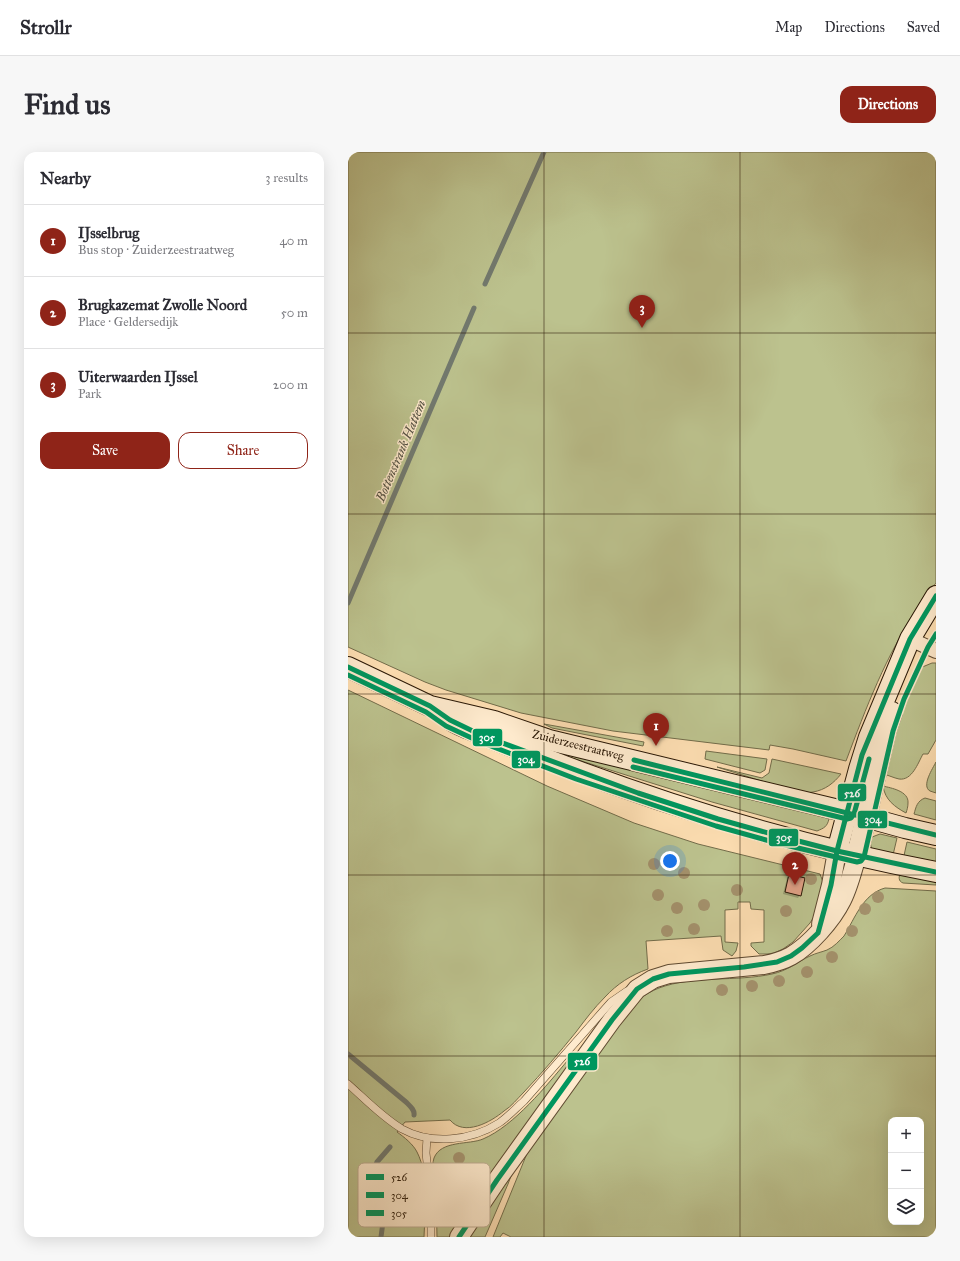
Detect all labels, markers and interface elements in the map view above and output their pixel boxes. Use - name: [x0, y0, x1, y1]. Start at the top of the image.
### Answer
- text: Strollr: [20, 16, 72, 39]
- text: Map: [775, 19, 802, 36]
- text: Directions: [824, 19, 885, 36]
- text: Saved: [907, 19, 940, 36]
- button: Directions: [840, 86, 936, 123]
- text: Find us: [24, 87, 110, 122]
- text: Nearby: [40, 168, 91, 189]
- text: 3 results: [265, 170, 308, 186]
- text: IJsselbrug: [78, 224, 139, 242]
- text: 1: [50, 233, 56, 249]
- text: 40 m: [279, 233, 308, 249]
- text: Bus stop · Zuiderzeestraatweg: [78, 242, 234, 258]
- pin: 3: [629, 295, 655, 328]
- text: Brugkazemat Zwolle Noord: [78, 296, 247, 314]
- text: 2: [50, 305, 56, 321]
- text: 50 m: [281, 305, 308, 321]
- text: Place · Geldersedijk: [78, 314, 178, 330]
- text: Uiterwaarden IJssel: [78, 368, 198, 386]
- text: 3: [50, 377, 56, 393]
- text: 200 m: [273, 377, 308, 393]
- text: Park: [78, 386, 102, 402]
- water label: Bottenstrank Hattem: [372, 397, 430, 505]
- button: Save: [40, 432, 170, 469]
- button: Share: [178, 432, 308, 469]
- pin: 1: [643, 713, 669, 746]
- street label: Zuiderzeestraatweg: [530, 727, 626, 764]
- line badge: 305: [472, 728, 503, 747]
- text: 305: [479, 731, 496, 745]
- line badge: 304: [511, 750, 541, 769]
- text: 304: [518, 753, 535, 767]
- line badge: 526: [837, 783, 867, 802]
- text: 526: [844, 787, 861, 800]
- line badge: 304: [857, 810, 888, 829]
- text: 304: [865, 813, 882, 827]
- line badge: 305: [768, 828, 799, 847]
- text: 305: [776, 831, 793, 845]
- your location: [660, 851, 680, 871]
- pin: 2: [782, 852, 808, 885]
- line badge: 526: [567, 1052, 598, 1071]
- text: 526: [574, 1055, 591, 1068]
- map controls: [888, 1117, 924, 1225]
- button: +: [888, 1117, 924, 1153]
- button: −: [888, 1153, 924, 1189]
- legend: [358, 1163, 490, 1227]
- text: 526: [391, 1171, 408, 1184]
- text: 304: [391, 1189, 409, 1202]
- button: layers: [888, 1189, 924, 1225]
- text: 305: [391, 1207, 407, 1220]

